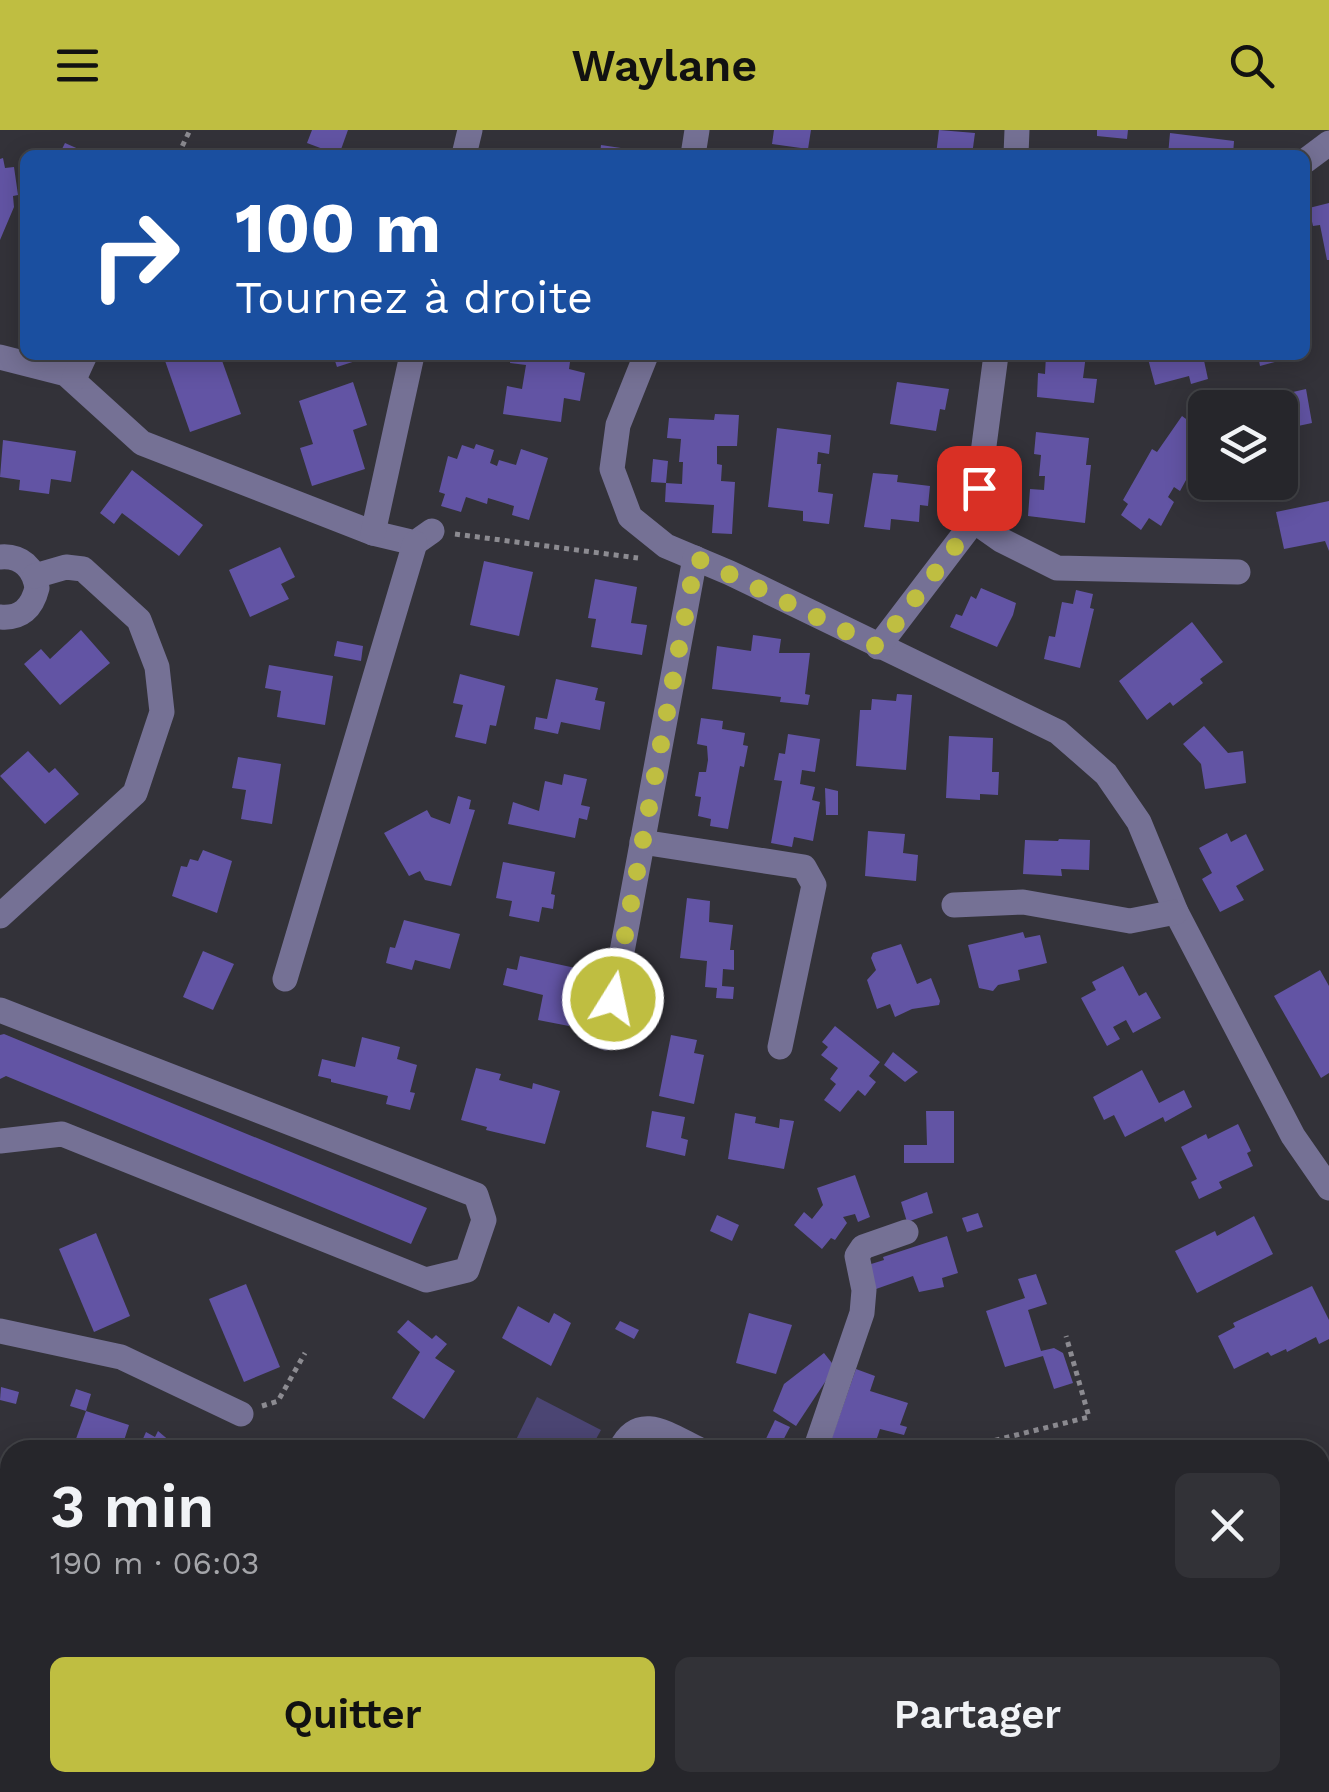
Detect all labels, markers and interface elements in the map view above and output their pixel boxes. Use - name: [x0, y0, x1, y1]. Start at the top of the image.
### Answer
- icon: menu: [50, 38, 105, 93]
- icon: search: [1224, 38, 1279, 93]
- text: Waylane: [572, 39, 757, 92]
- text: 100 m: [235, 187, 441, 269]
- icon: right: [70, 190, 200, 320]
- text: Tournez à droite: [235, 271, 593, 324]
- map controls: [1188, 390, 1298, 500]
- button: layers: [1188, 390, 1298, 500]
- pin: [937, 446, 1022, 531]
- icon: arrive: [952, 461, 1007, 516]
- position arrow: [561, 947, 665, 1051]
- text: 3 min: [50, 1471, 214, 1542]
- button: close: [1175, 1473, 1280, 1578]
- text: 190 m · 06:03: [50, 1544, 259, 1582]
- button: Quitter: [50, 1657, 655, 1772]
- button: Partager: [675, 1657, 1280, 1772]

